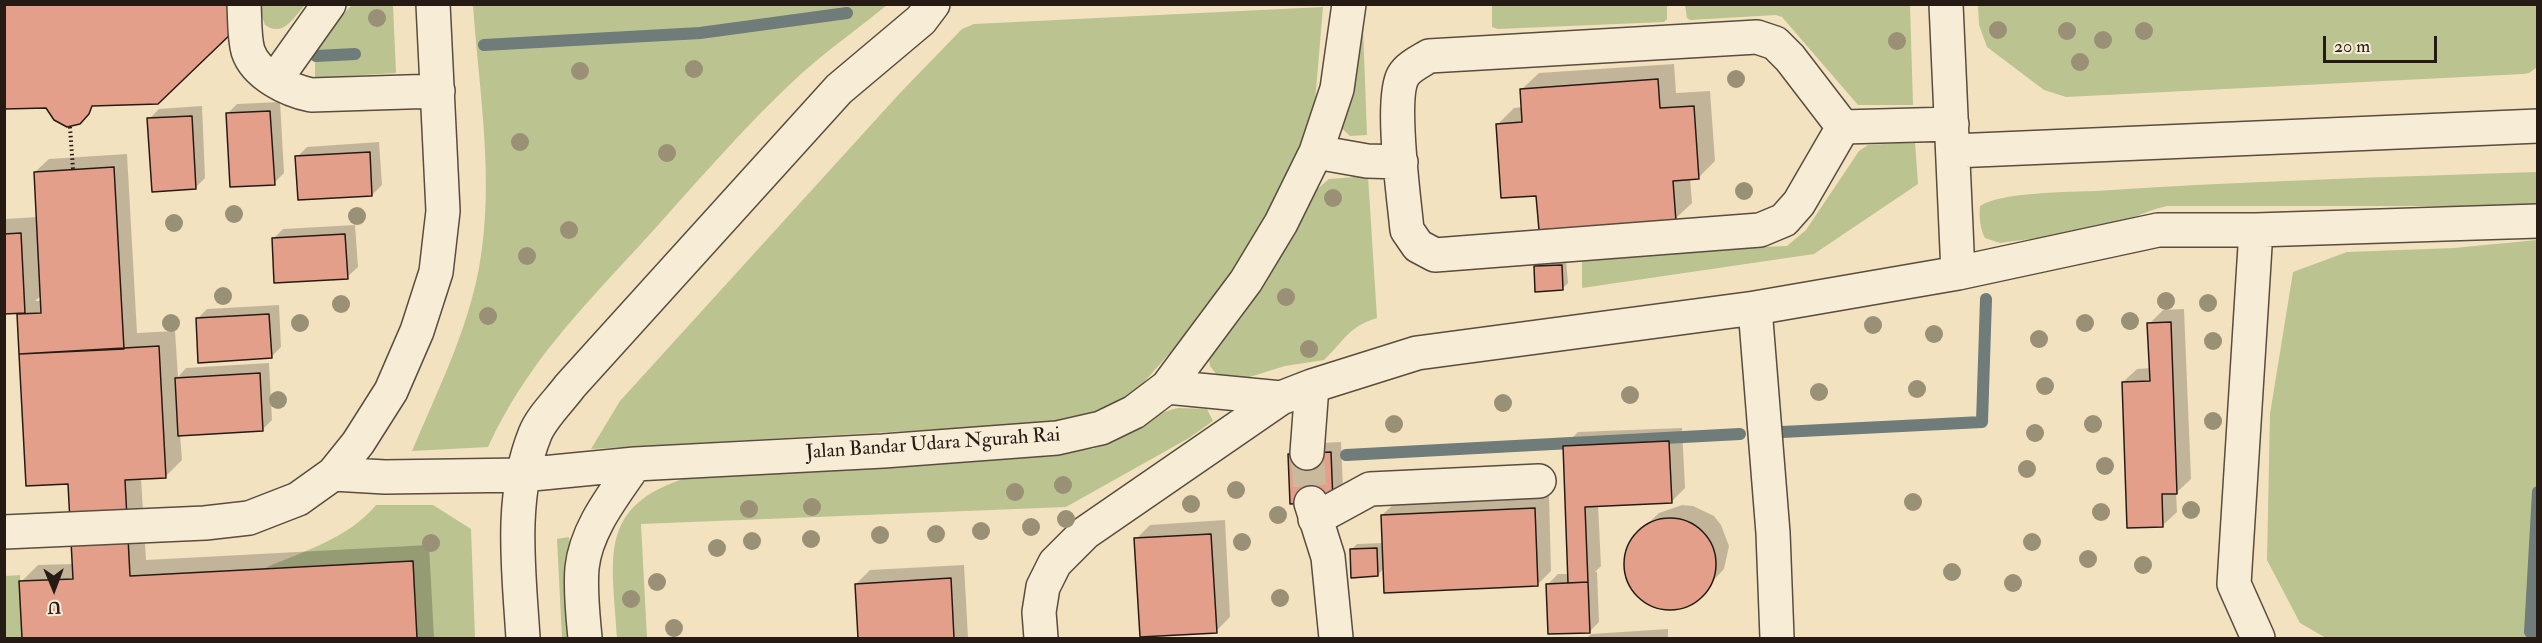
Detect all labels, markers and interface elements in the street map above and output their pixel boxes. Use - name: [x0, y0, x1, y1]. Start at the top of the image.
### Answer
- scale bar: [2326, 24, 2440, 62]
- text: 20 m: [2334, 35, 2370, 58]
- street label: Jalan Bandar Udara Ngurah Rai: [805, 424, 1061, 466]
- north arrow: [24, 559, 84, 619]
- text: U: [47, 597, 61, 617]

